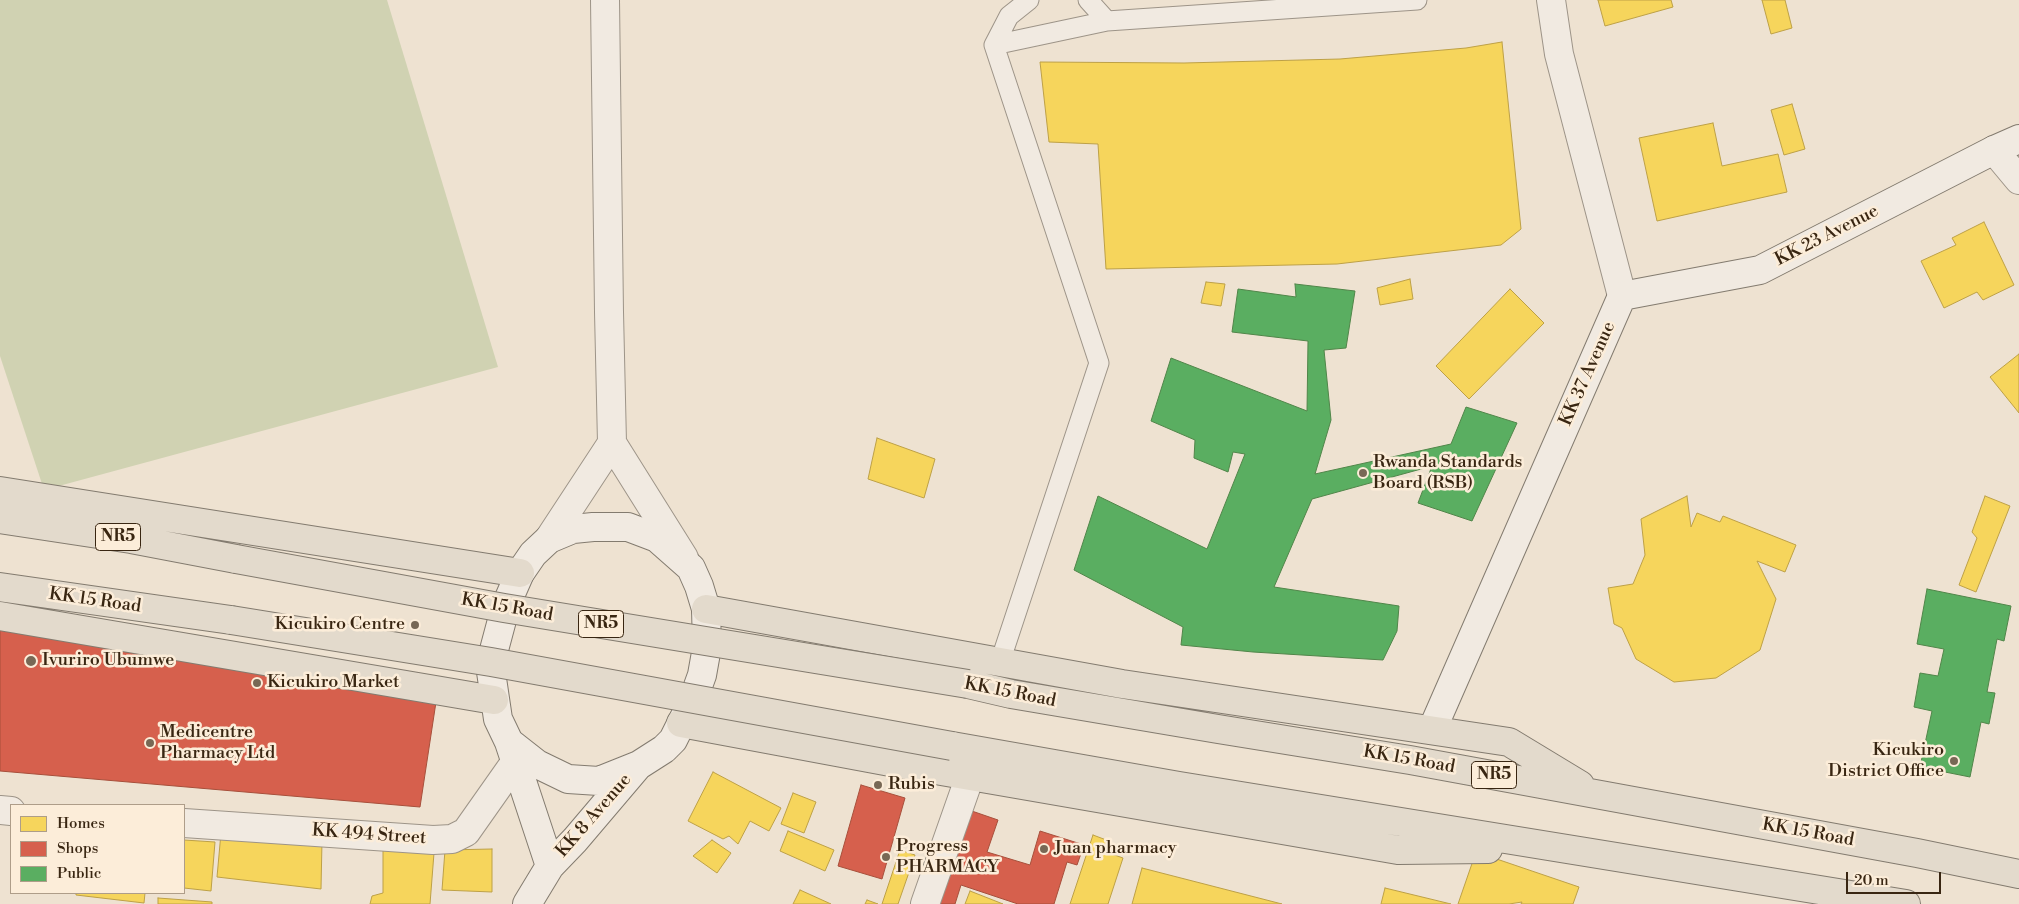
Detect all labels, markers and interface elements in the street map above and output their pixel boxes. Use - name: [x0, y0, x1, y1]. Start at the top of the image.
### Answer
- street label: KK 23 Avenue: [1772, 201, 1882, 271]
- street label: KK 37 Avenue: [1555, 319, 1621, 429]
- place label: Rwanda Standards Board (RSB): [1373, 452, 1522, 494]
- marker: Rwanda Standards Board (RSB): [1357, 467, 1369, 479]
- road number: NR5: [96, 524, 140, 550]
- street label: KK 15 Road: [47, 584, 143, 618]
- street label: KK 15 Road: [459, 589, 555, 627]
- road number: NR5: [578, 610, 624, 638]
- place label: Kicukiro Centre: [275, 614, 405, 636]
- marker: Kicukiro Centre: [409, 619, 421, 631]
- place label: Ivuriro Ubumwe: [42, 650, 174, 672]
- marker: Ivuriro Ubumwe: [24, 654, 38, 668]
- place label: Kicukiro Market: [267, 672, 399, 694]
- street label: KK 15 Road: [962, 674, 1058, 712]
- marker: Kicukiro Market: [251, 677, 263, 689]
- place label: Medicentre Pharmacy Ltd: [160, 722, 275, 764]
- marker: Medicentre Pharmacy Ltd: [144, 737, 156, 749]
- place label: Kicukiro District Office: [1828, 740, 1944, 782]
- street label: KK 15 Road: [1361, 741, 1457, 779]
- marker: Kicukiro District Office: [1948, 755, 1960, 767]
- road number: NR5: [1472, 762, 1516, 788]
- street label: KK 8 Avenue: [552, 770, 636, 862]
- place label: Rubis: [888, 774, 935, 796]
- marker: Rubis: [872, 779, 884, 791]
- legend: [10, 804, 185, 894]
- text: Homes: [57, 814, 105, 833]
- street label: KK 15 Road: [1760, 814, 1856, 852]
- street label: KK 494 Street: [311, 820, 427, 850]
- place label: Progress PHARMACY: [896, 836, 999, 879]
- place label: Juan pharmacy: [1054, 838, 1177, 860]
- text: Shops: [57, 839, 98, 858]
- marker: Juan pharmacy: [1038, 843, 1050, 855]
- marker: Progress PHARMACY: [880, 851, 892, 863]
- scale bar: [1849, 862, 1944, 894]
- text: Public: [57, 864, 101, 883]
- text: 20 m: [1854, 871, 1889, 890]

